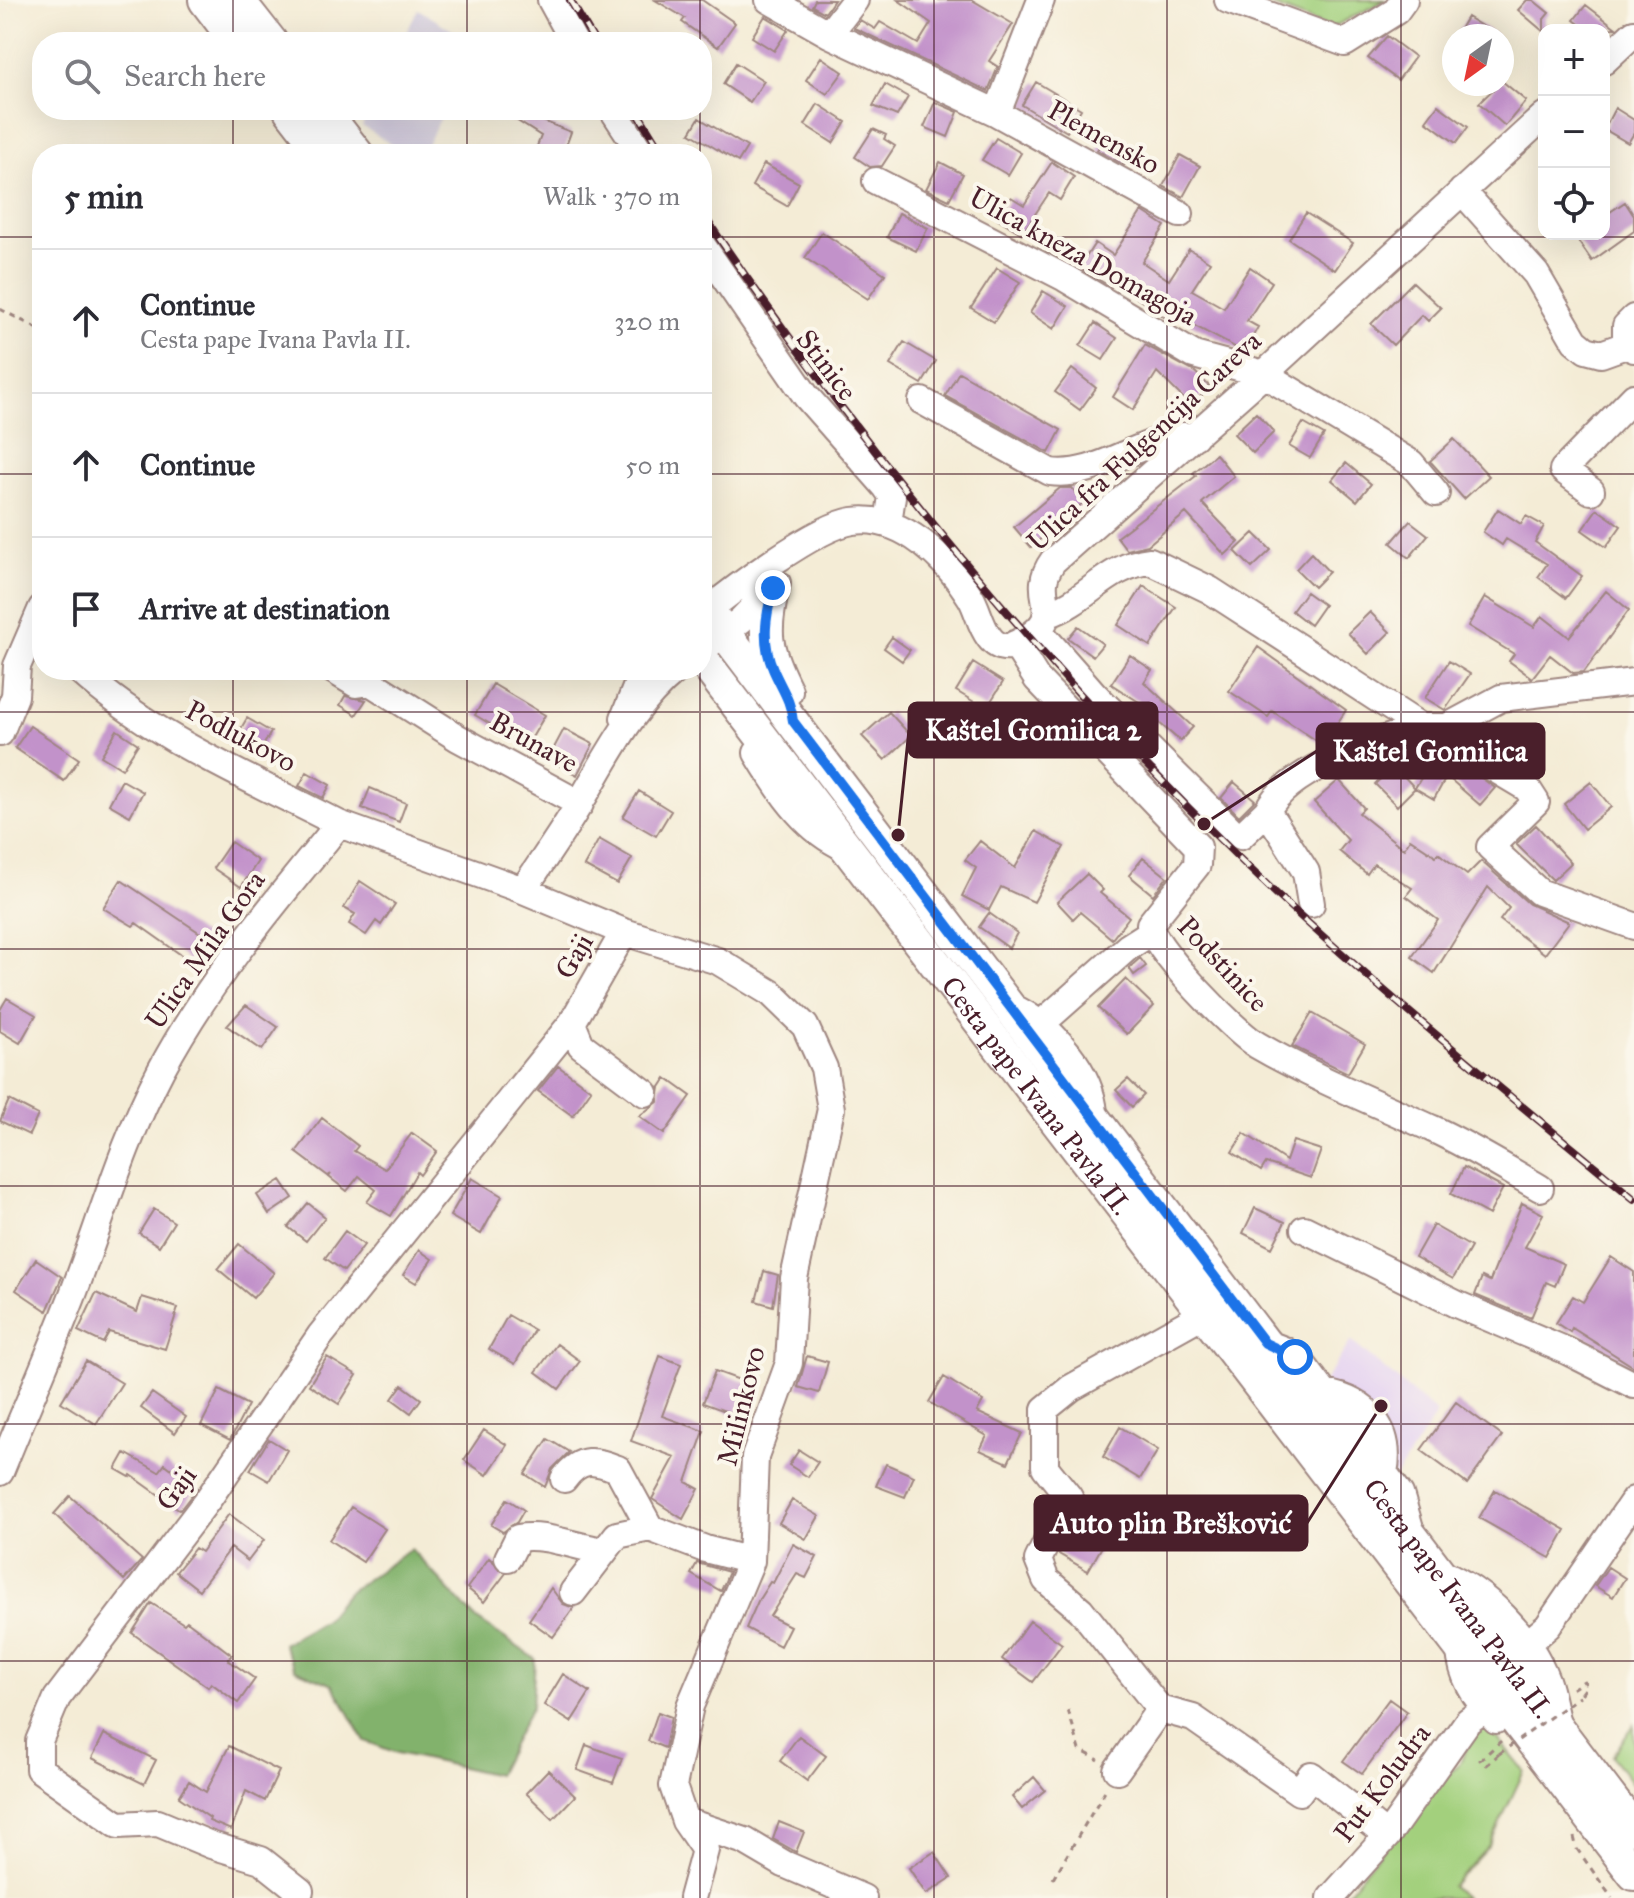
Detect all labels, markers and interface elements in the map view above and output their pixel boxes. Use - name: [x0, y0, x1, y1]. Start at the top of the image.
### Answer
- north arrow: [1442, 24, 1514, 96]
- map controls: [1538, 24, 1610, 240]
- button: +: [1538, 24, 1610, 96]
- search box: [32, 32, 712, 120]
- icon: search: [60, 54, 104, 98]
- text: Search here: [124, 58, 266, 94]
- street label: Plemensko: [1042, 92, 1166, 182]
- button: −: [1538, 96, 1610, 168]
- button: locate: [1538, 168, 1610, 240]
- text: 5 min: [64, 176, 143, 217]
- street label: Ulica kneza Domagoja: [963, 179, 1203, 333]
- text: Walk · 370 m: [543, 180, 680, 212]
- text: Continue: [140, 287, 255, 323]
- icon: ahead: [64, 299, 108, 343]
- text: 320 m: [614, 305, 680, 337]
- text: Cesta pape Ivana Pavla II.: [140, 323, 411, 355]
- street label: Stinice: [789, 323, 865, 407]
- street label: Ulica fra Fulgencija Careva: [1020, 323, 1268, 559]
- icon: ahead: [64, 443, 108, 487]
- text: Continue: [140, 447, 255, 483]
- text: 50 m: [625, 449, 680, 481]
- route end: [755, 570, 791, 606]
- icon: arrive: [64, 587, 108, 631]
- text: Arrive at destination: [140, 591, 390, 627]
- street label: Podlukovo: [180, 692, 302, 780]
- callout: Kaštel Gomilica 2: [909, 703, 1157, 757]
- street label: Brunave: [484, 704, 584, 780]
- text: Kaštel Gomilica 2: [925, 712, 1142, 748]
- callout: Kaštel Gomilica: [1317, 724, 1544, 778]
- text: Kaštel Gomilica: [1333, 733, 1529, 769]
- street label: Ulica Mila Gora: [137, 864, 273, 1036]
- street label: Podstinice: [1170, 909, 1276, 1019]
- street label: Gaji: [547, 927, 601, 985]
- street label: Cesta pape Ivana Pavla II.: [934, 969, 1139, 1222]
- route start: [1277, 1339, 1313, 1375]
- street label: Milinkovo: [709, 1343, 773, 1469]
- street label: Gaji: [148, 1459, 204, 1517]
- street label: Cesta pape Ivana Pavla II.: [1356, 1471, 1561, 1725]
- callout: Auto plin Brešković: [1035, 1496, 1307, 1550]
- text: Auto plin Brešković: [1049, 1505, 1292, 1541]
- street label: Put Koludra: [1326, 1717, 1438, 1849]

